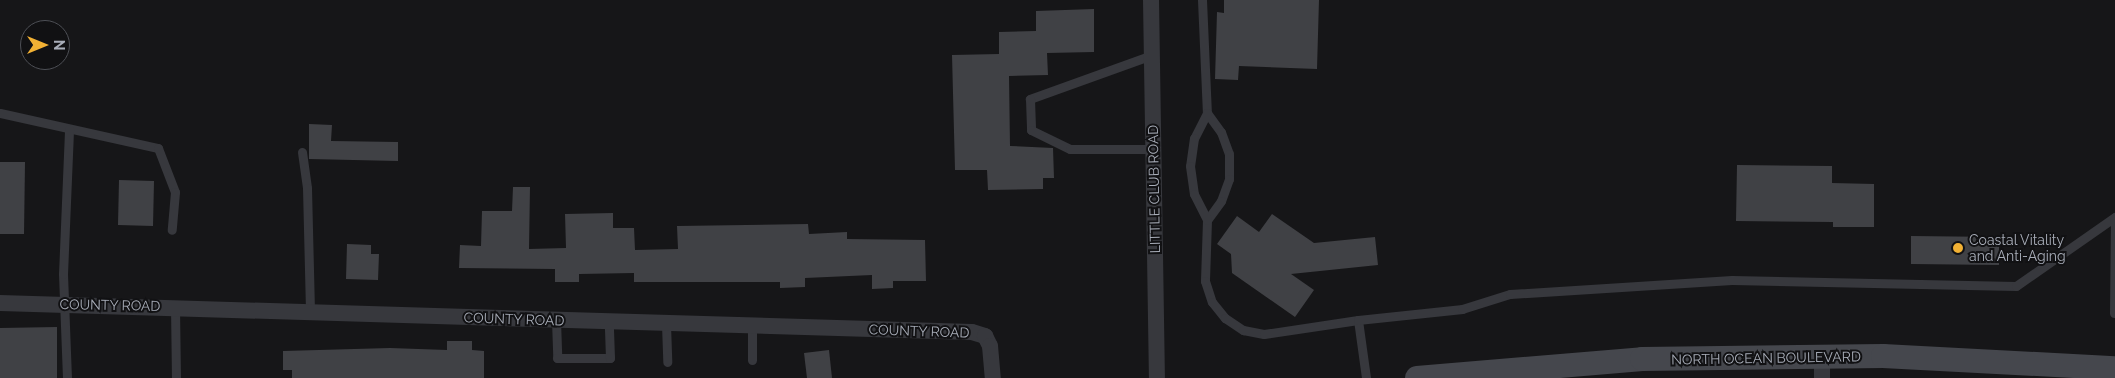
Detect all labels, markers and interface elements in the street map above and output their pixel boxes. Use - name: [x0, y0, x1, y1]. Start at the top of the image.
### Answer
- north arrow: [20, 20, 70, 70]
- text: N: [51, 40, 67, 50]
- street label: LITTLE CLUB ROAD: [1144, 125, 1164, 253]
- place label: Coastal Vitality and Anti-Aging: [1969, 232, 2066, 264]
- marker: Coastal Vitality and Anti-Aging: [1951, 241, 1965, 255]
- street label: COUNTY ROAD: [59, 296, 161, 314]
- street label: COUNTY ROAD: [463, 309, 565, 329]
- street label: COUNTY ROAD: [868, 321, 970, 341]
- street label: NORTH OCEAN BOULEVARD: [1671, 348, 1861, 368]

